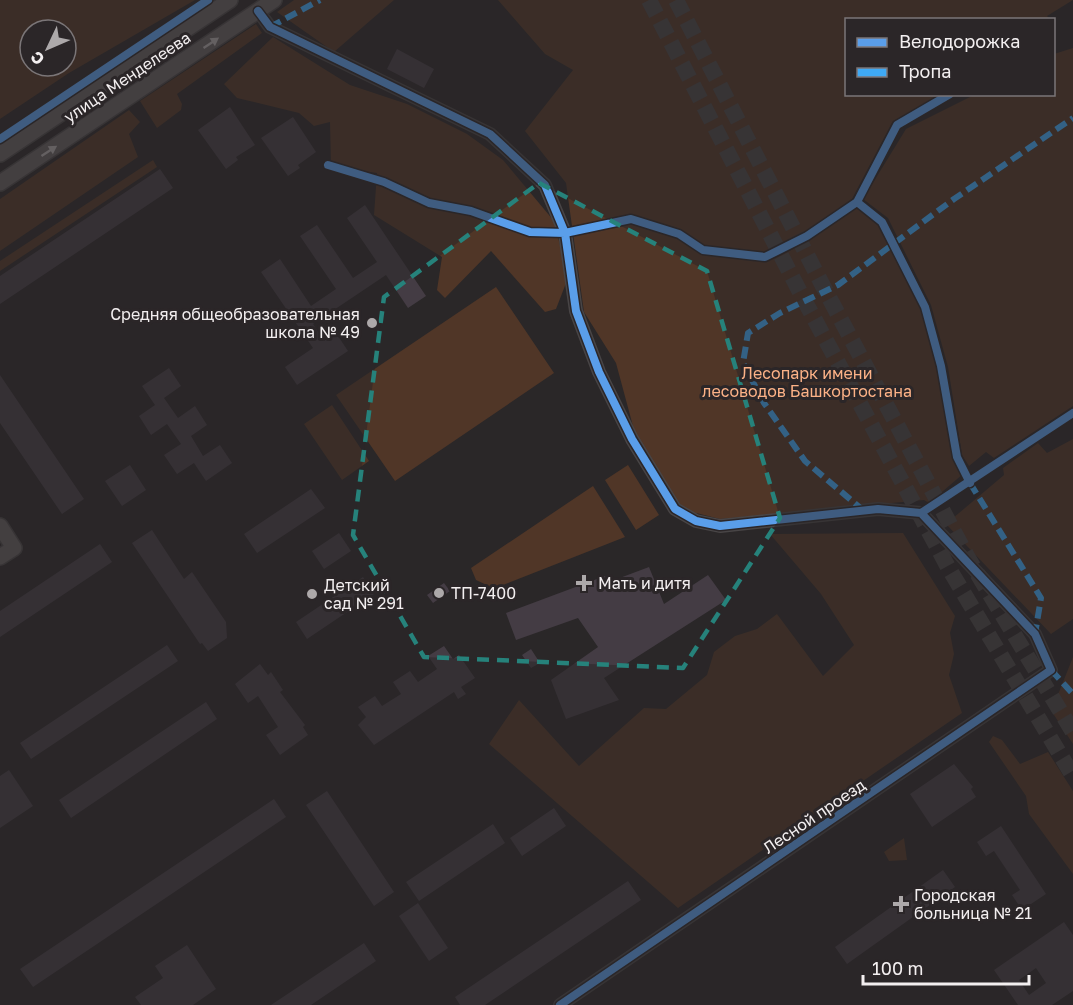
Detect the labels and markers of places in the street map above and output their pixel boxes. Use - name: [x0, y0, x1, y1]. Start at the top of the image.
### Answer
- place label: Средняя общеобразовательная школа № 49: [110, 304, 360, 342]
- marker: Средняя общеобразовательная школа № 49: [365, 316, 379, 330]
- place label: Мать и дитя: [598, 573, 691, 593]
- marker: Мать и дитя: [575, 574, 593, 592]
- place label: Детский сад № 291: [324, 575, 404, 613]
- place label: ТП-7400: [451, 583, 516, 603]
- marker: ТП-7400: [432, 586, 446, 600]
- marker: Детский сад № 291: [305, 587, 319, 601]
- place label: Городская больница № 21: [914, 885, 1032, 923]
- marker: Городская больница № 21: [892, 895, 910, 913]

